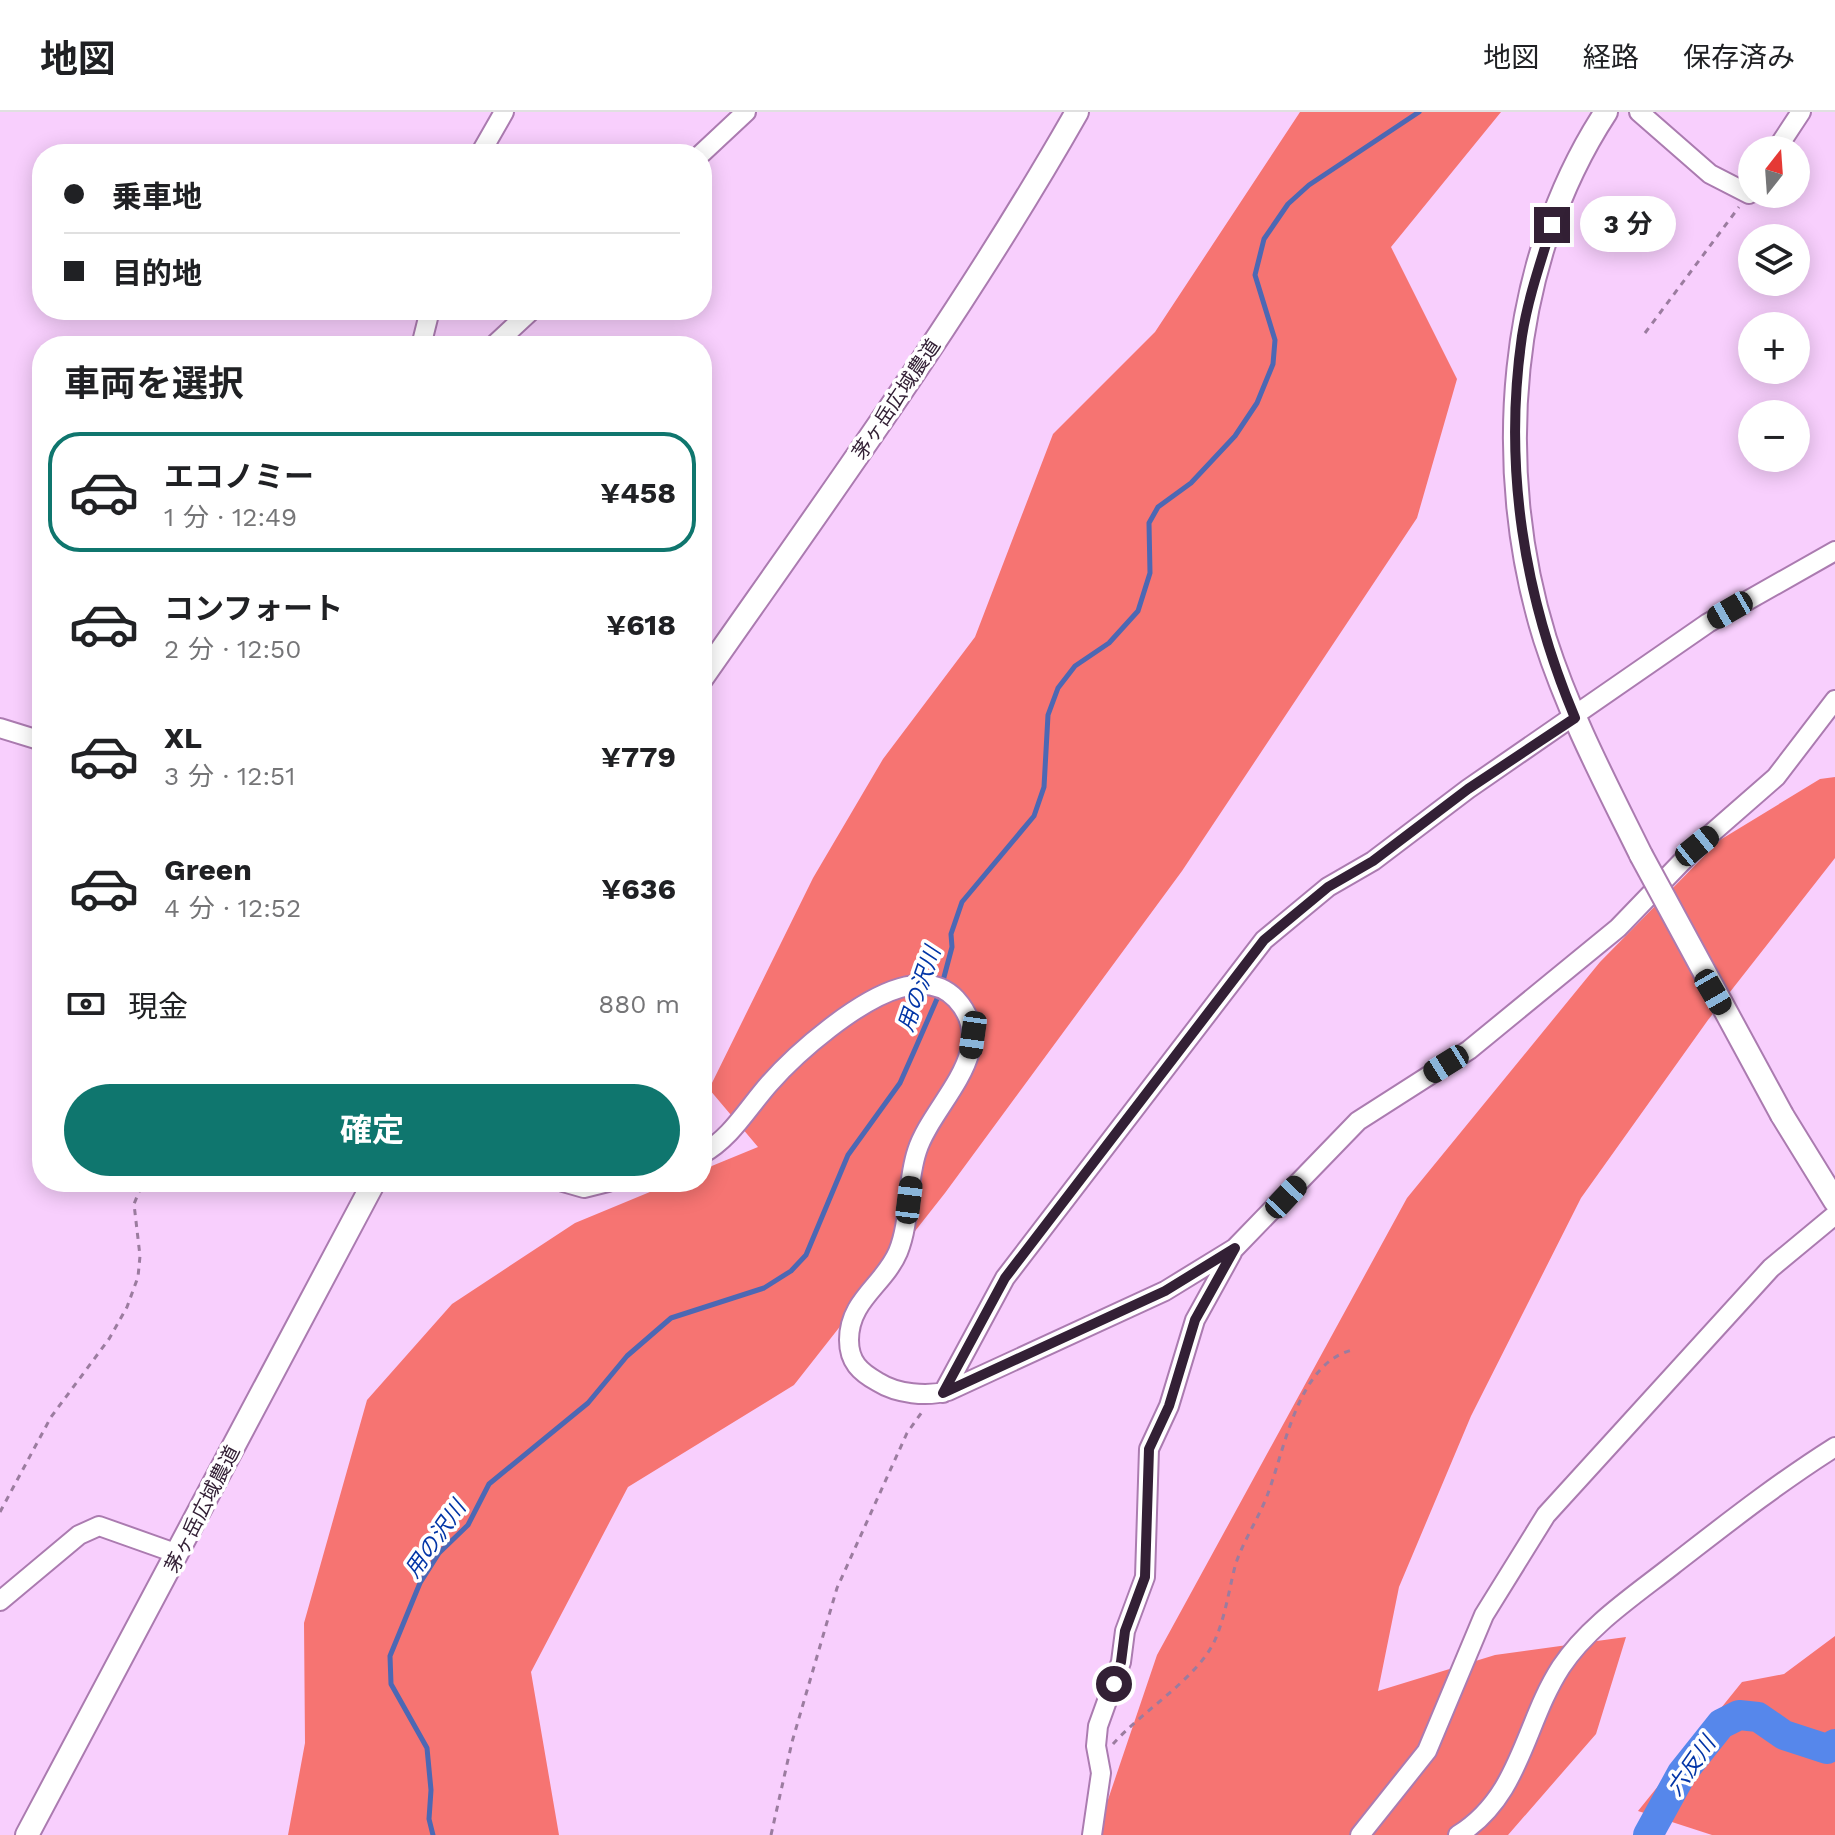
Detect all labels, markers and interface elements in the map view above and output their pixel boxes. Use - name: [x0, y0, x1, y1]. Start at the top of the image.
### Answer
- text: 地図: [40, 37, 116, 81]
- text: 地図: [1483, 41, 1539, 74]
- text: 経路: [1583, 41, 1639, 74]
- text: 保存済み: [1683, 41, 1795, 74]
- north arrow: [1738, 136, 1810, 208]
- map controls: [1738, 136, 1810, 472]
- text: 乗車地: [112, 179, 202, 214]
- callout: 3 分: [1580, 197, 1676, 253]
- route end: [1534, 207, 1570, 243]
- text: 3 分: [1604, 209, 1652, 239]
- button: layers: [1738, 224, 1810, 296]
- text: 目的地: [112, 256, 202, 291]
- button: +: [1738, 312, 1810, 384]
- street label: 茅ヶ岳広域農道: [847, 334, 945, 464]
- text: 車両を選択: [64, 363, 244, 405]
- button: −: [1738, 400, 1810, 472]
- icon: car: [68, 456, 140, 528]
- text: エコノミー: [164, 459, 314, 494]
- text: ¥458: [600, 475, 676, 510]
- text: 1 分 · 12:49: [164, 502, 297, 532]
- icon: car: [68, 588, 140, 660]
- car: [1703, 588, 1757, 632]
- text: コンフォート: [164, 591, 343, 626]
- text: ¥618: [606, 607, 676, 642]
- text: 2 分 · 12:50: [164, 634, 301, 664]
- icon: car: [68, 720, 140, 792]
- text: XL: [164, 720, 202, 755]
- text: ¥779: [601, 739, 676, 774]
- text: 3 分 · 12:51: [164, 761, 295, 791]
- car: [1671, 822, 1723, 870]
- icon: car: [68, 852, 140, 924]
- text: Green: [164, 852, 252, 887]
- text: ¥636: [601, 871, 676, 906]
- text: 4 分 · 12:52: [164, 893, 301, 923]
- water label: 用の沢川: [893, 941, 946, 1035]
- car: [1691, 965, 1735, 1019]
- icon: cash: [64, 982, 108, 1026]
- text: 現金: [128, 989, 188, 1024]
- text: 880 m: [598, 989, 680, 1019]
- car: [958, 1010, 988, 1060]
- car: [1419, 1041, 1473, 1087]
- button: 確定: [64, 1084, 680, 1176]
- car: [1261, 1171, 1311, 1223]
- car: [894, 1175, 924, 1225]
- street label: 茅ヶ岳広域農道: [160, 1441, 244, 1577]
- water label: 用の沢川: [400, 1494, 472, 1582]
- route start: [1096, 1666, 1132, 1702]
- water label: 六反川: [1662, 1730, 1721, 1800]

